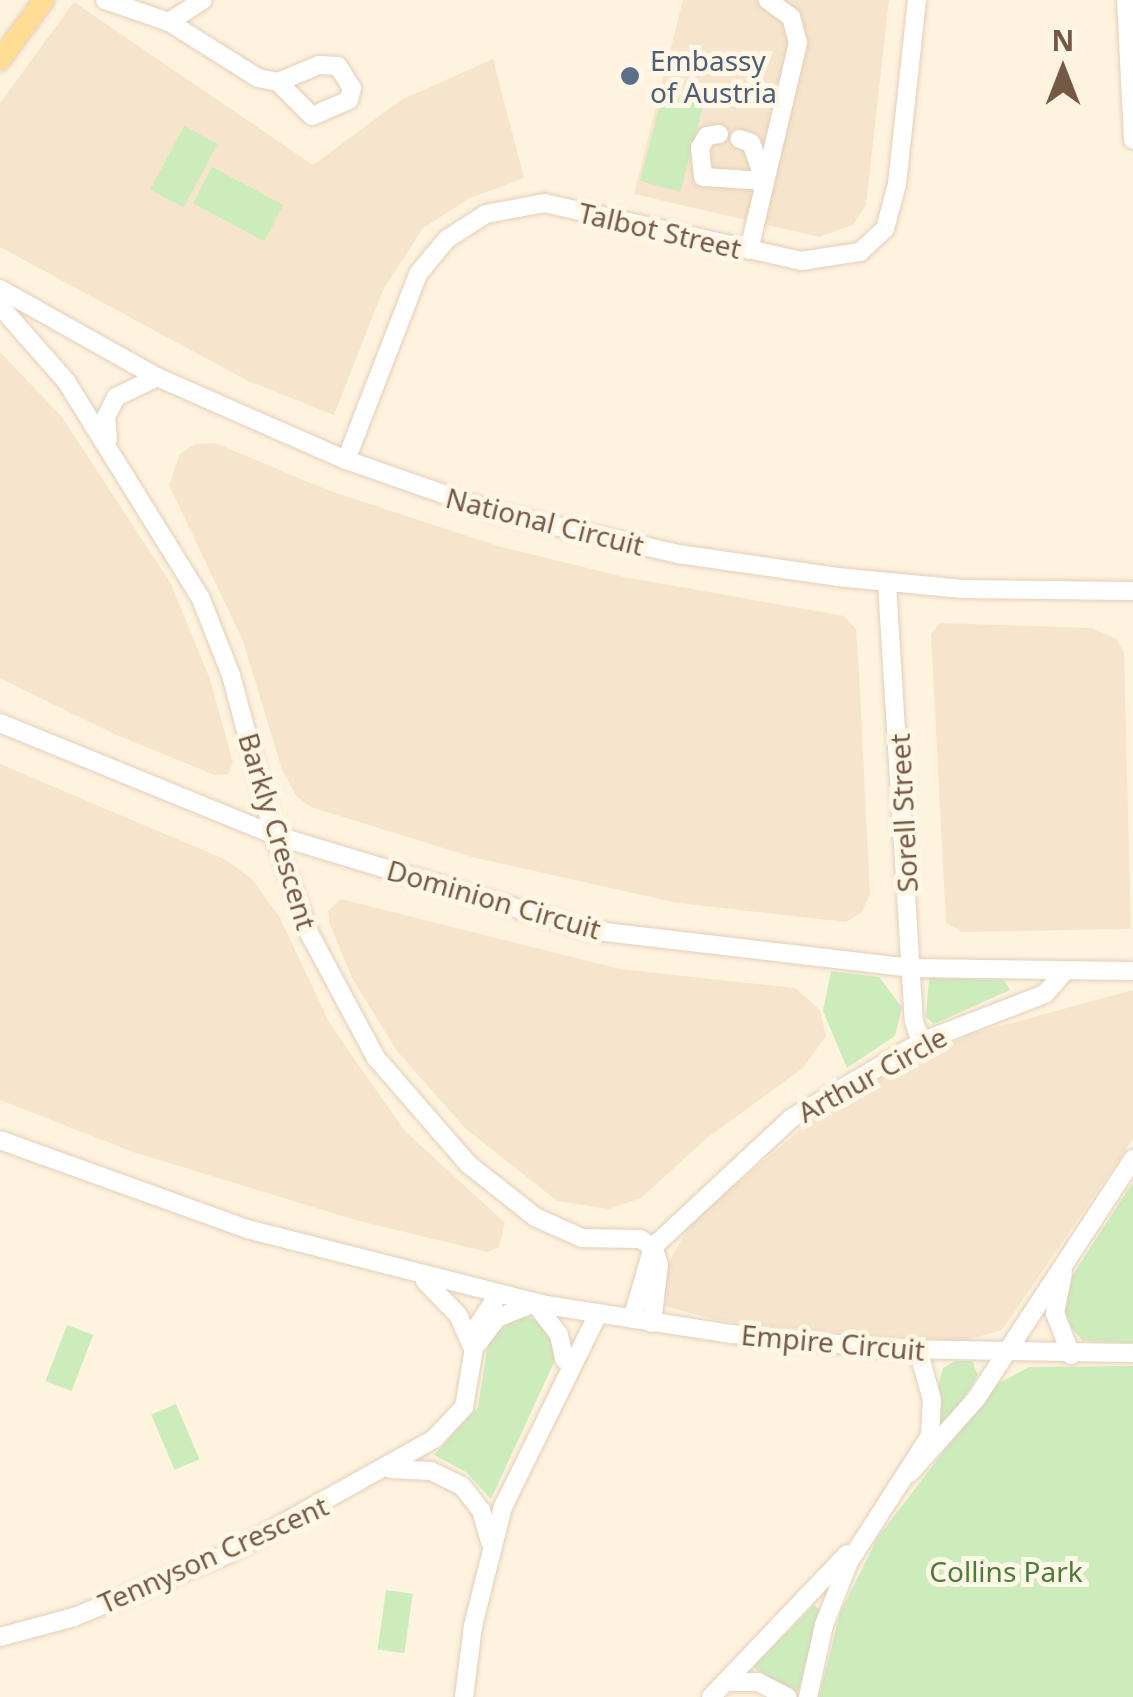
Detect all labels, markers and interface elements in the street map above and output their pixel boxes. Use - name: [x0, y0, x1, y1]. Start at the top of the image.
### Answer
- north arrow: [1013, 20, 1113, 120]
- text: N: [1052, 21, 1074, 59]
- place label: Embassy of Austria: [650, 43, 777, 109]
- marker: Embassy of Austria: [619, 65, 641, 87]
- street label: Talbot Street: [575, 195, 745, 265]
- street label: National Circuit: [443, 480, 647, 562]
- street label: Barkly Crescent: [232, 729, 324, 933]
- street label: Sorell Street: [882, 733, 924, 893]
- street label: Dominion Circuit: [383, 852, 605, 946]
- street label: Arthur Circle: [792, 1019, 952, 1129]
- street label: Empire Circuit: [740, 1317, 926, 1367]
- street label: Tennyson Crescent: [93, 1488, 333, 1620]
- park label: Collins Park: [929, 1554, 1083, 1588]

